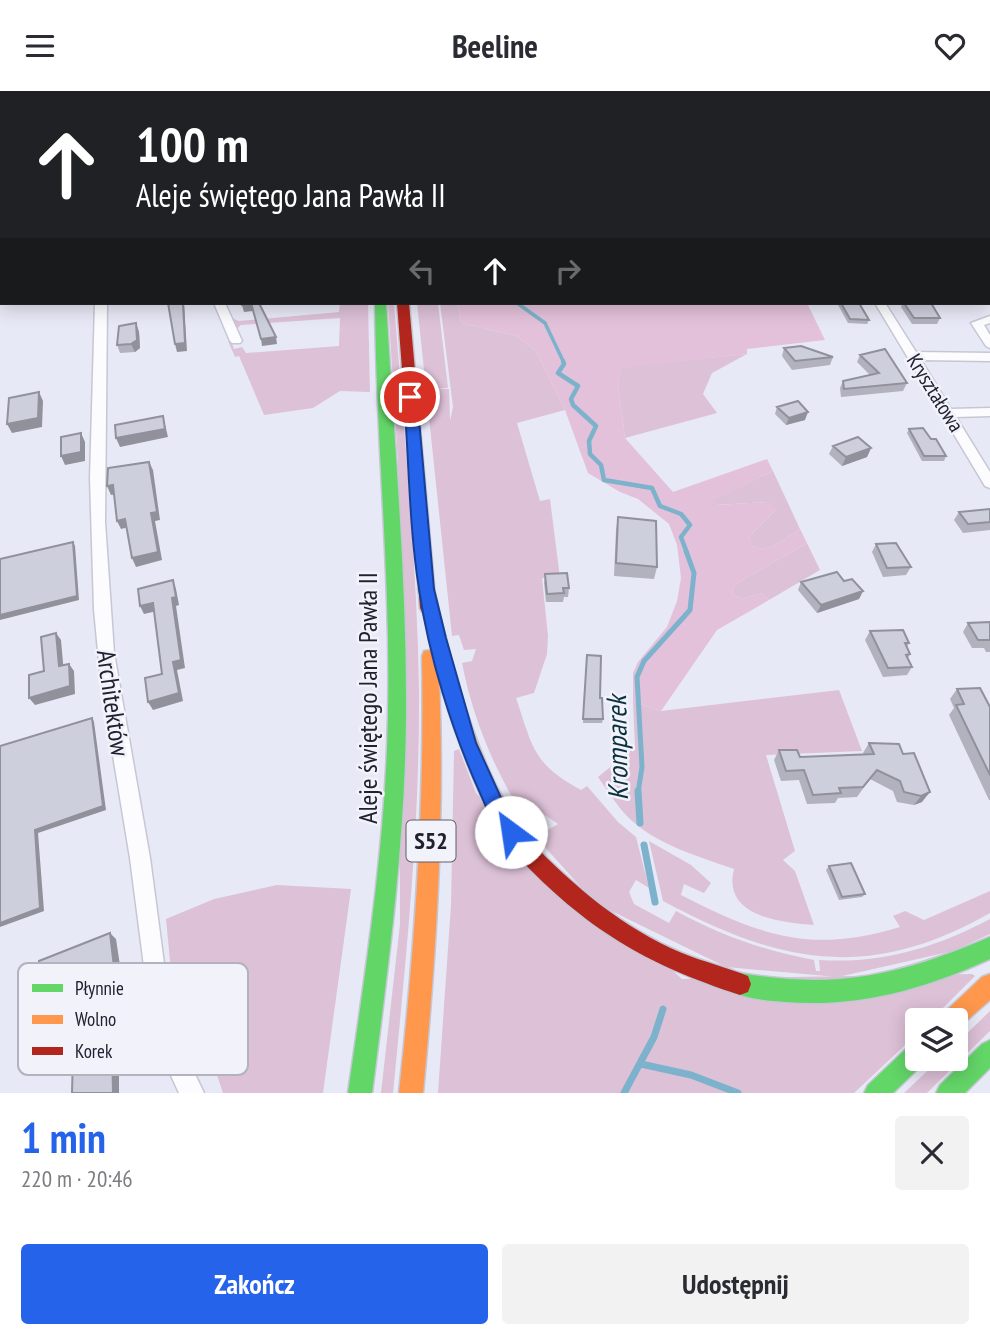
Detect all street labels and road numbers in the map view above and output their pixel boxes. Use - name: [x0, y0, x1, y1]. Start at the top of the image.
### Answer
- street label: Kryształowa: [901, 349, 970, 437]
- street label: Aleje świętego Jana Pawła II: [351, 572, 384, 824]
- street label: Architektów: [90, 648, 137, 759]
- road number: S52: [406, 821, 456, 861]

